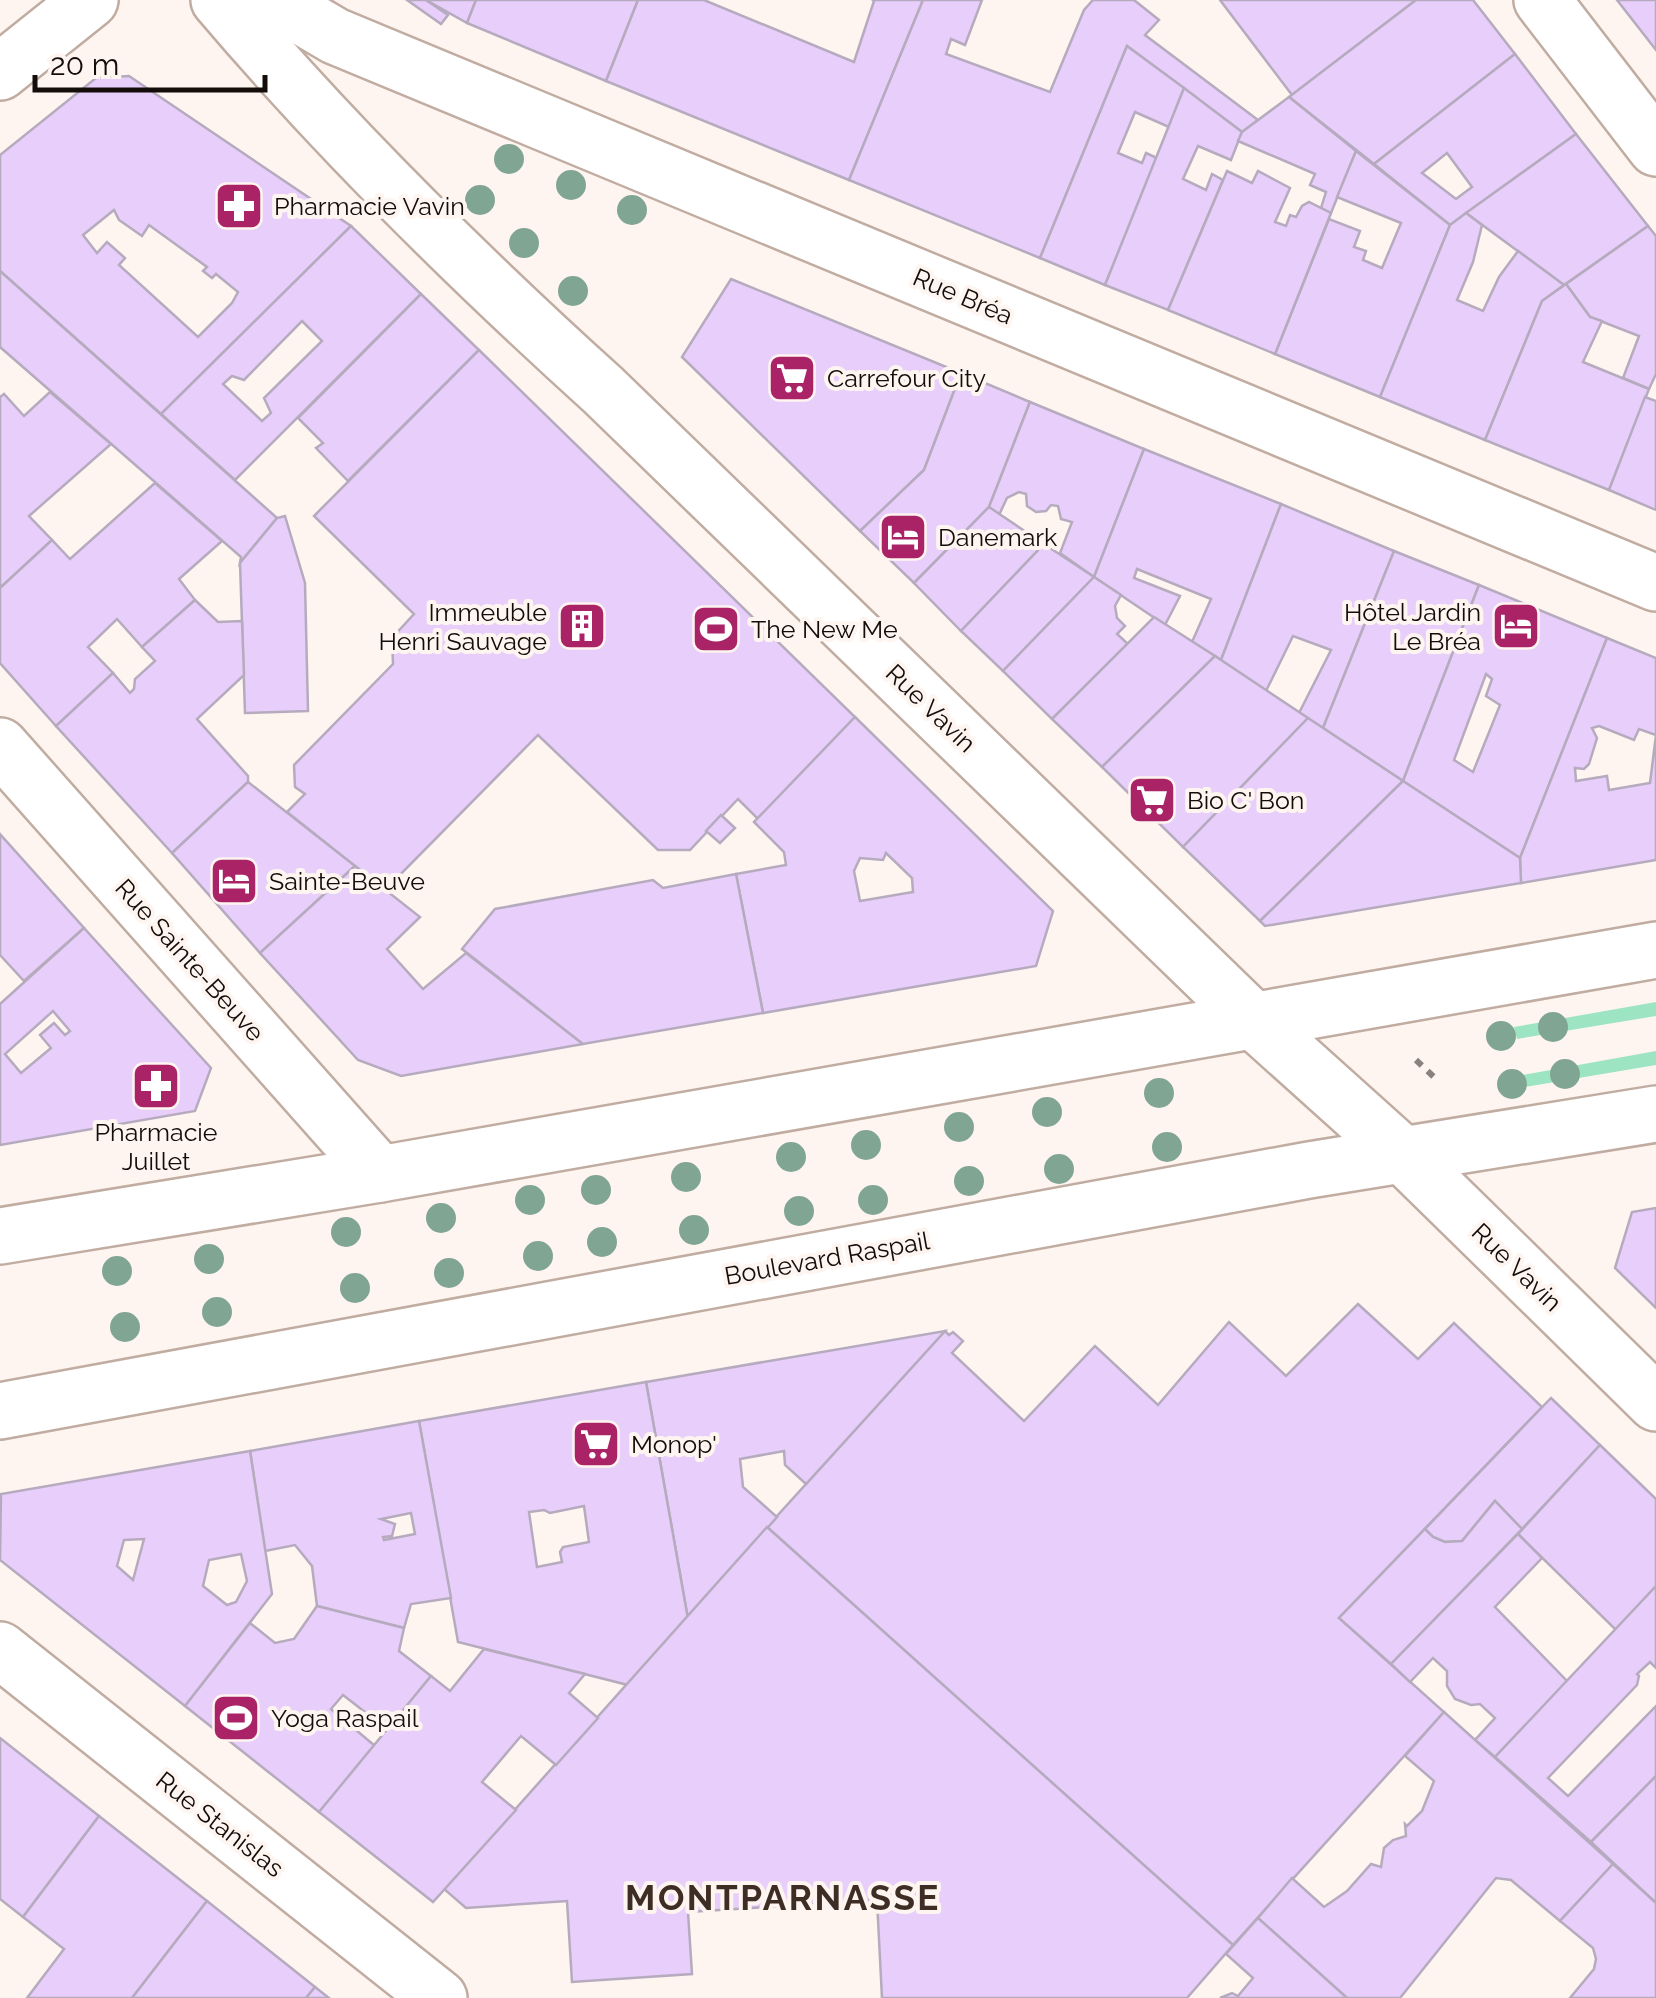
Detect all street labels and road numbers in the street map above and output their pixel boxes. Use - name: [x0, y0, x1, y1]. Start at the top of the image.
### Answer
- street label: Rue Bréa: [909, 262, 1017, 330]
- street label: Rue Vavin: [880, 658, 982, 758]
- street label: Rue Sainte-Beuve: [109, 873, 271, 1047]
- street label: Rue Vavin: [1466, 1217, 1568, 1317]
- street label: Boulevard Raspail: [722, 1225, 932, 1291]
- street label: Rue Stanislas: [150, 1765, 290, 1883]

